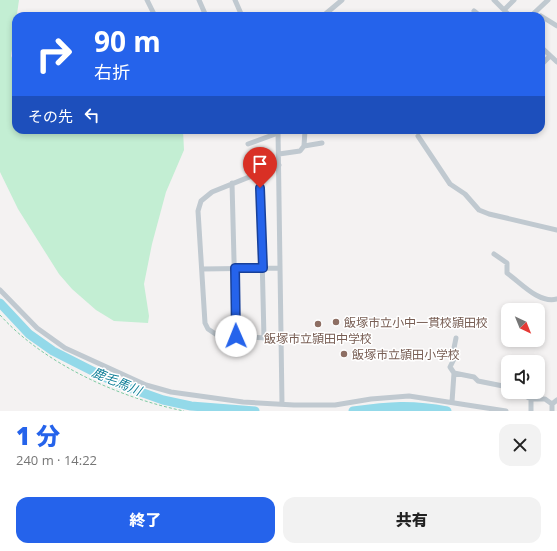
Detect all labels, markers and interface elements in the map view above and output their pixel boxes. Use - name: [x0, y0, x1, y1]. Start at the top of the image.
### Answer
- text: 90 m: [94, 22, 161, 60]
- icon: right: [28, 28, 80, 80]
- text: 右折: [94, 60, 130, 84]
- icon: left: [81, 104, 103, 126]
- text: その先: [28, 106, 73, 126]
- pin: [243, 147, 277, 188]
- icon: arrive: [249, 153, 271, 175]
- north arrow: [501, 303, 545, 347]
- map controls: [501, 303, 545, 399]
- place label: 飯塚市立小中一貫校頴田校: [344, 314, 488, 331]
- position arrow: [215, 315, 257, 357]
- marker: 飯塚市立小中一貫校頴田校: [331, 317, 341, 327]
- marker: 飯塚市立頴田中学校: [313, 319, 323, 329]
- place label: 飯塚市立頴田中学校: [264, 330, 372, 347]
- place label: 飯塚市立頴田小学校: [352, 346, 460, 363]
- marker: 飯塚市立頴田小学校: [339, 349, 349, 359]
- button: sound: [501, 355, 545, 399]
- water label: 鹿毛馬川: [90, 363, 146, 400]
- text: 1 分: [16, 419, 60, 452]
- button: close: [499, 424, 541, 466]
- text: 240 m · 14:22: [16, 451, 97, 469]
- button: 終了: [16, 497, 275, 543]
- button: 共有: [283, 497, 541, 543]

